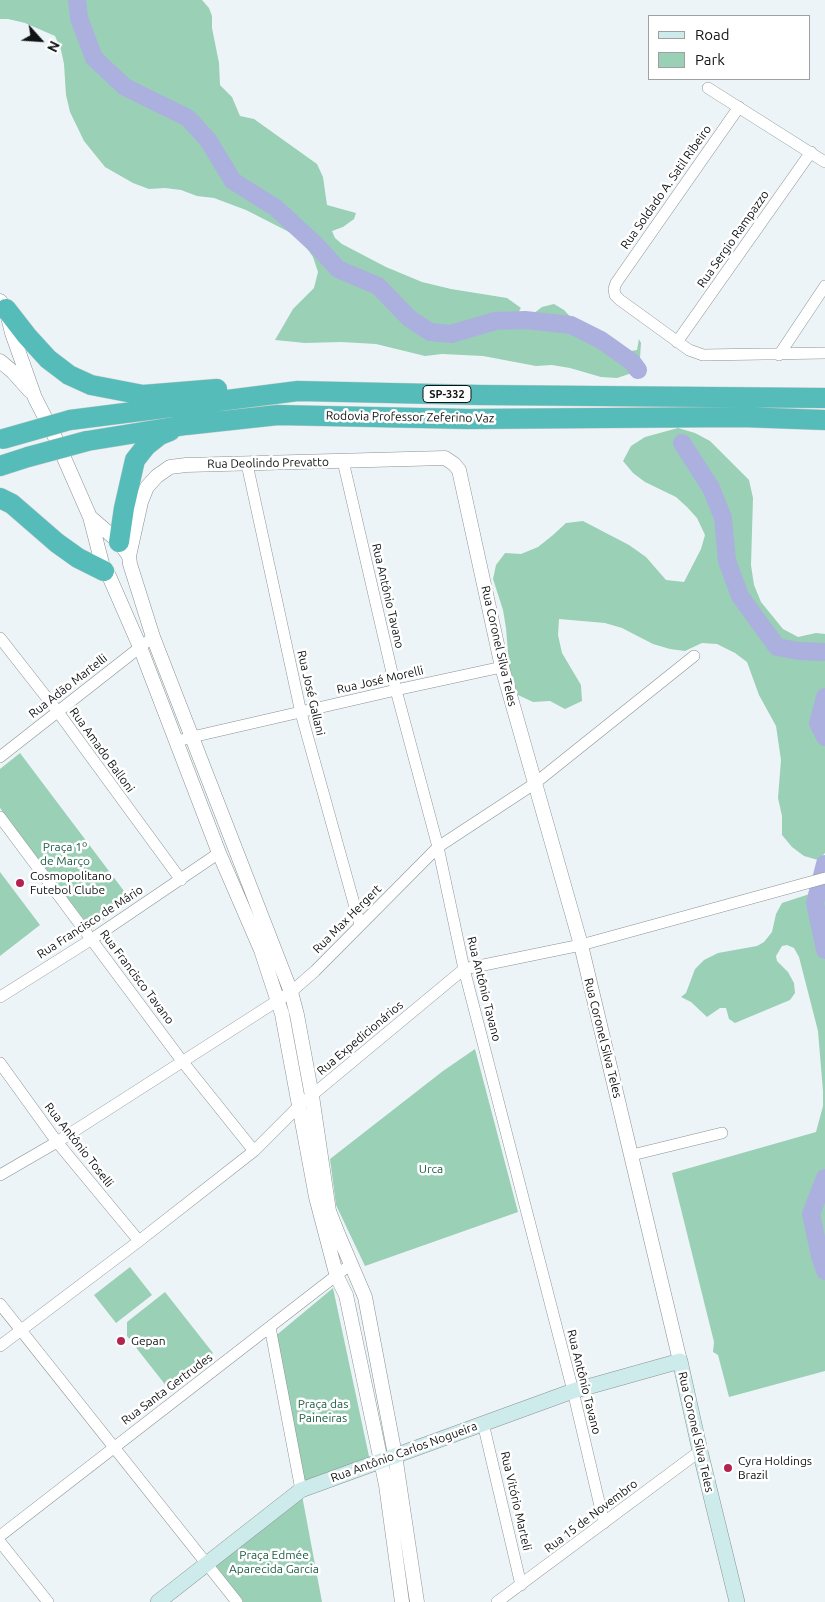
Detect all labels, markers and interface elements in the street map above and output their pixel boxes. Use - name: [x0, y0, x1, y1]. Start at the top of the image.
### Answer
- north arrow: [15, 15, 65, 65]
- legend: [648, 15, 810, 80]
- text: Road: [695, 26, 730, 43]
- text: N: [44, 38, 63, 55]
- text: Park: [695, 51, 725, 68]
- street label: Rua Soldado A. Satil Ribeiro: [618, 122, 714, 252]
- street label: Rua Sergio Rampazzo: [694, 188, 772, 290]
- road number: SP-332: [423, 386, 471, 402]
- street label: Rodovia Professor Zeferino Vaz: [326, 408, 494, 426]
- street label: Rua Deolindo Prevatto: [207, 455, 329, 471]
- street label: Rua Antônio Tavano: [369, 542, 407, 650]
- street label: Rua Coronel Silva Teles: [478, 584, 520, 708]
- street label: Rua José Gallani: [294, 649, 328, 737]
- street label: Rua Adão Martelli: [26, 651, 110, 721]
- street label: Rua José Morelli: [335, 663, 425, 697]
- street label: Rua Amado Balloni: [66, 705, 138, 795]
- park label: Praça 1º de Março: [40, 840, 90, 868]
- place label: Cosmopolitano Futebol Clube: [30, 869, 112, 897]
- marker: Cosmopolitano Futebol Clube: [14, 877, 26, 889]
- street label: Rua Francisco de Mário: [34, 882, 146, 962]
- street label: Rua Max Hergert: [310, 882, 384, 956]
- street label: Rua Francisco Tavano: [97, 927, 177, 1027]
- street label: Rua Antônio Tavano: [464, 935, 504, 1043]
- street label: Rua Coronel Silva Teles: [581, 976, 625, 1100]
- street label: Rua Expedicionários: [314, 998, 406, 1078]
- street label: Rua Antônio Toselli: [42, 1100, 116, 1190]
- park label: Urca: [419, 1162, 443, 1176]
- street label: Rua Antônio Tavano: [564, 1328, 604, 1436]
- place label: Gepan: [131, 1334, 166, 1348]
- marker: Gepan: [115, 1335, 127, 1347]
- street label: Rua Santa Gertrudes: [119, 1350, 215, 1428]
- street label: Rua Coronel Silva Teles: [675, 1370, 717, 1494]
- park label: Praça das Paineiras: [298, 1397, 348, 1425]
- street label: Rua Antônio Carlos Nogueira: [329, 1419, 479, 1485]
- street label: Rua Vitório Marteli: [498, 1450, 534, 1552]
- place label: Cyra Holdings Brazil: [738, 1454, 812, 1482]
- marker: Cyra Holdings Brazil: [722, 1462, 734, 1474]
- street label: Rua 15 de Novembro: [542, 1476, 640, 1556]
- park label: Praça Edmée Aparecida Garcia: [229, 1548, 319, 1576]

